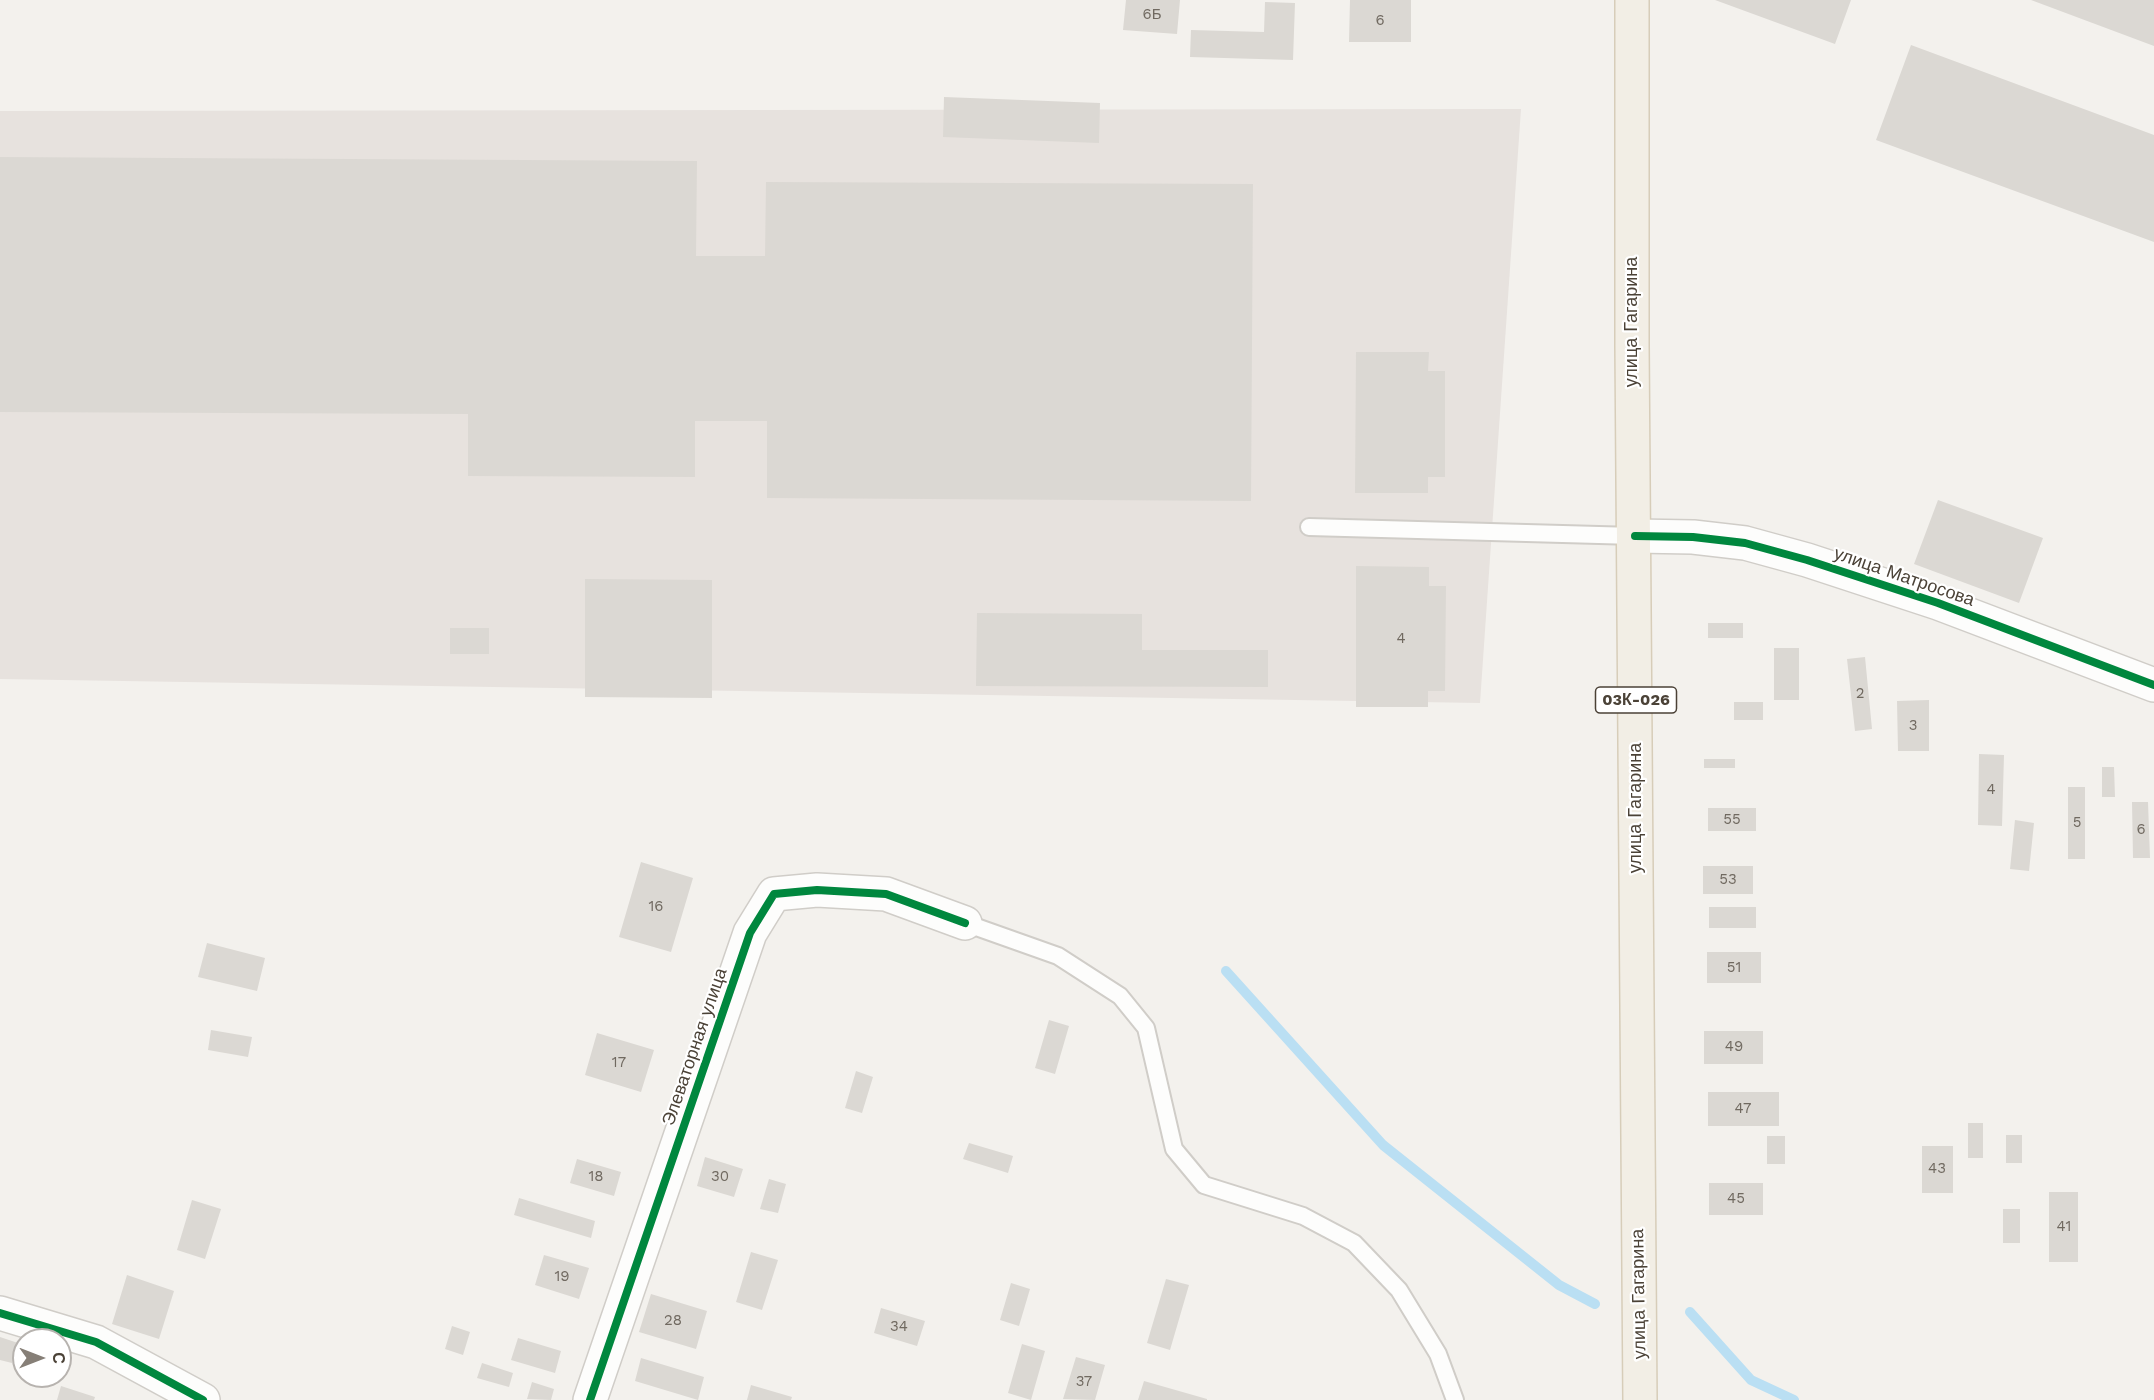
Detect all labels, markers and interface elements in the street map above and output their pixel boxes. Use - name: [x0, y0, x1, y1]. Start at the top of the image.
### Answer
- house number: 6Б: [1143, 6, 1161, 24]
- house number: 6: [1375, 12, 1385, 30]
- street label: улица Гагарина: [1621, 257, 1643, 387]
- street label: улица Матросова: [1831, 543, 1977, 611]
- house number: 4: [1396, 630, 1406, 648]
- house number: 2: [1856, 685, 1864, 703]
- road number: 03К-026: [1596, 687, 1676, 713]
- house number: 3: [1909, 717, 1917, 735]
- street label: улица Гагарина: [1625, 743, 1647, 873]
- house number: 4: [1986, 781, 1996, 799]
- house number: 55: [1723, 811, 1741, 829]
- house number: 5: [2073, 814, 2081, 832]
- house number: 6: [2136, 821, 2146, 839]
- house number: 53: [1719, 871, 1737, 889]
- house number: 16: [649, 898, 663, 916]
- house number: 51: [1727, 959, 1741, 977]
- street label: Элеваторная улица: [658, 965, 732, 1129]
- house number: 49: [1725, 1038, 1743, 1056]
- house number: 17: [612, 1054, 626, 1072]
- house number: 47: [1735, 1100, 1751, 1118]
- house number: 43: [1928, 1160, 1946, 1178]
- house number: 18: [588, 1168, 604, 1186]
- house number: 30: [711, 1168, 729, 1186]
- house number: 45: [1727, 1190, 1745, 1208]
- house number: 41: [2057, 1218, 2071, 1236]
- street label: улица Гагарина: [1627, 1229, 1651, 1359]
- house number: 19: [554, 1268, 570, 1286]
- house number: 28: [664, 1312, 682, 1330]
- house number: 34: [890, 1318, 908, 1336]
- north arrow: [12, 1328, 72, 1388]
- text: С: [49, 1352, 68, 1364]
- house number: 37: [1076, 1373, 1092, 1391]

